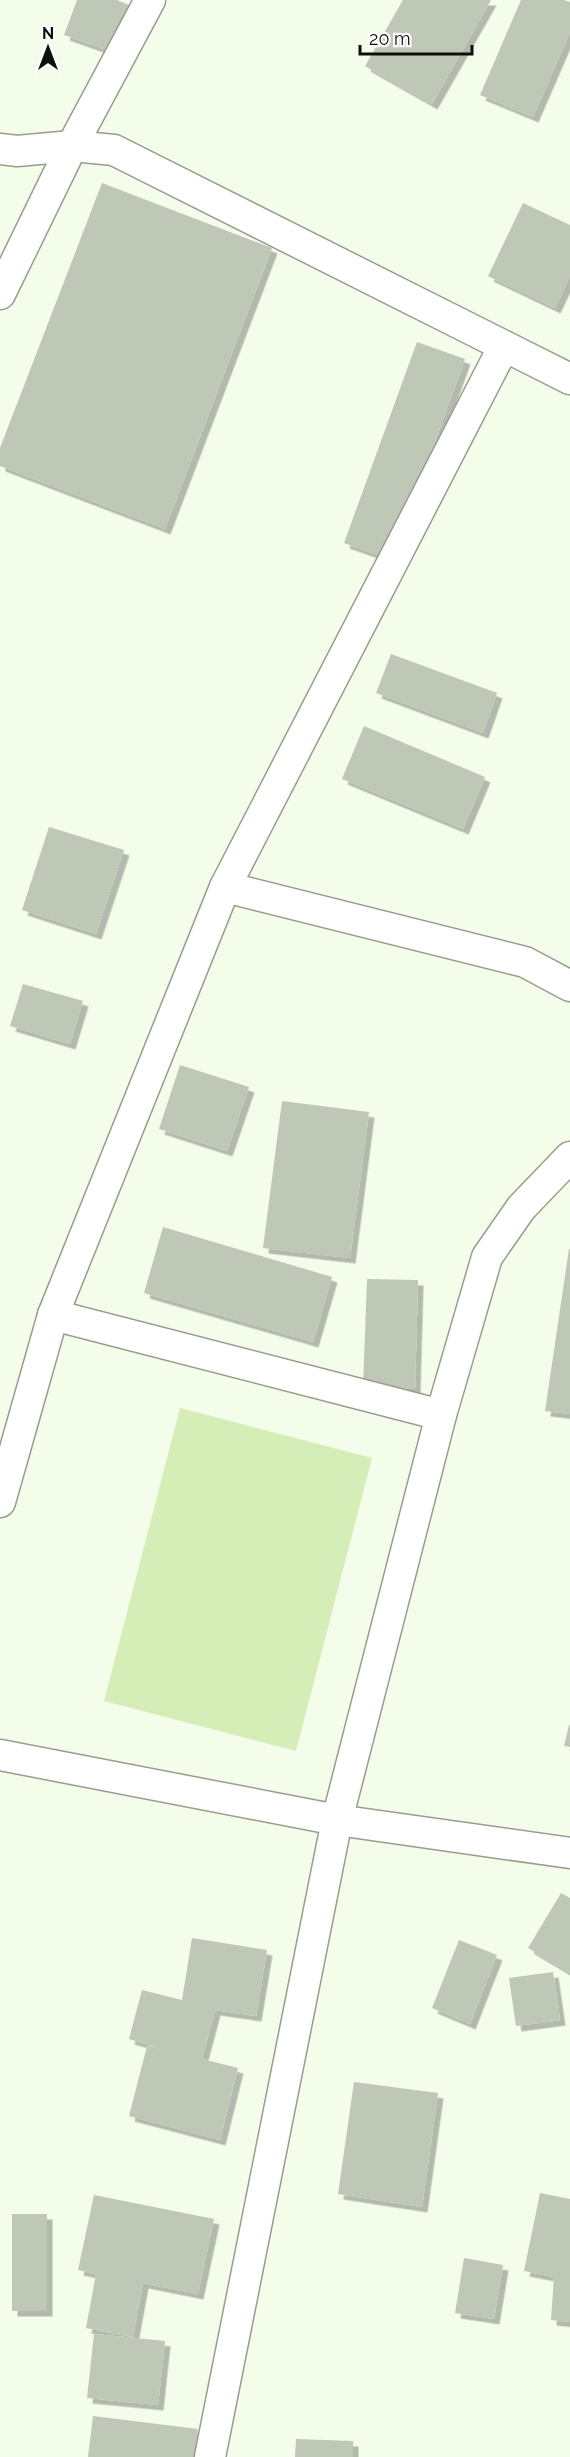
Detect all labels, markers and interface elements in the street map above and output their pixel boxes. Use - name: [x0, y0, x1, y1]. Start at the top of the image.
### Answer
- north arrow: [18, 18, 78, 78]
- scale bar: [360, 18, 472, 56]
- text: N: [42, 24, 54, 43]
- text: 20 m: [369, 28, 411, 49]

